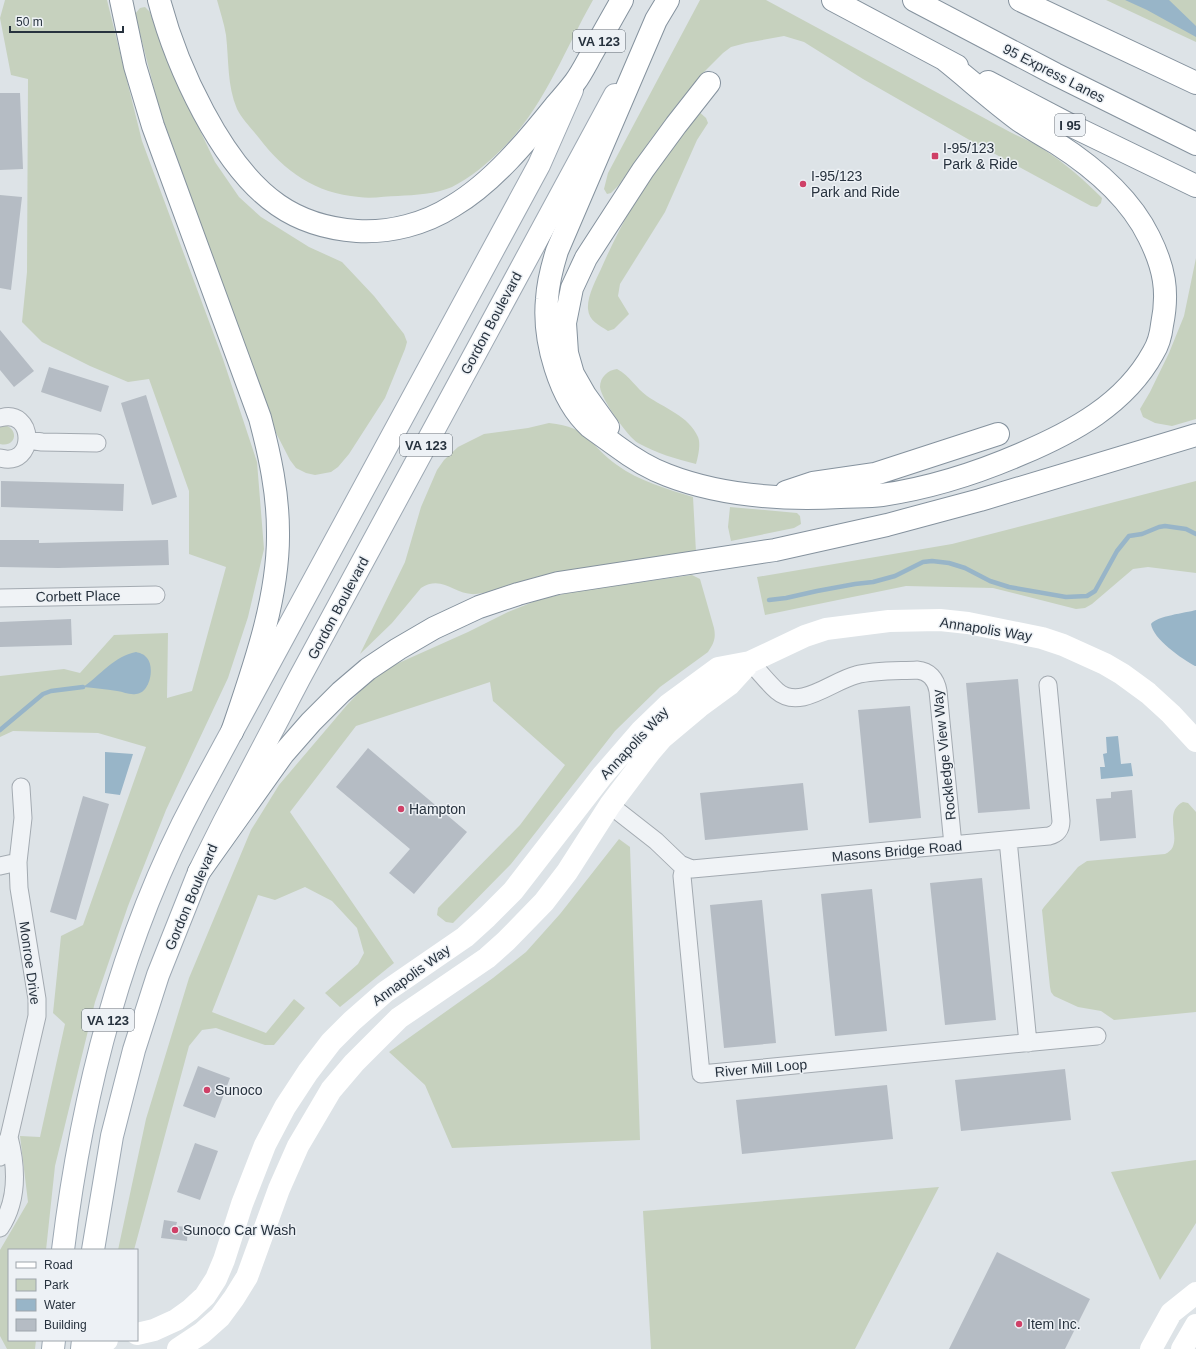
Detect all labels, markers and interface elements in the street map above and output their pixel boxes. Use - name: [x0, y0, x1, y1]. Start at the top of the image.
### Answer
- scale bar: [10, 8, 123, 34]
- text: 50 m: [16, 15, 43, 29]
- road number: VA 123: [573, 30, 625, 52]
- street label: 95 Express Lanes: [1000, 40, 1108, 106]
- road number: I 95: [1055, 114, 1085, 136]
- place label: I-95/123 Park & Ride: [943, 140, 1018, 172]
- marker: I-95/123 Park & Ride: [930, 151, 940, 161]
- place label: I-95/123 Park and Ride: [811, 168, 900, 200]
- marker: I-95/123 Park and Ride: [798, 179, 808, 189]
- street label: Gordon Boulevard: [457, 269, 525, 377]
- road number: VA 123: [400, 434, 452, 456]
- street label: Gordon Boulevard: [304, 554, 372, 662]
- street label: Corbett Place: [35, 587, 121, 605]
- street label: Annapolis Way: [939, 614, 1033, 644]
- street label: Rockledge View Way: [929, 689, 959, 821]
- street label: Annapolis Way: [596, 704, 672, 782]
- place label: Hampton: [409, 801, 466, 817]
- marker: Hampton: [396, 804, 406, 814]
- street label: Masons Bridge Road: [831, 837, 963, 865]
- street label: Gordon Boulevard: [161, 842, 221, 952]
- street label: Monroe Drive: [16, 920, 44, 1006]
- street label: Annapolis Way: [369, 941, 453, 1009]
- road number: VA 123: [82, 1009, 134, 1031]
- street label: River Mill Loop: [714, 1056, 808, 1080]
- place label: Sunoco: [215, 1082, 263, 1098]
- marker: Sunoco: [202, 1085, 212, 1095]
- place label: Sunoco Car Wash: [183, 1222, 296, 1238]
- marker: Sunoco Car Wash: [170, 1225, 180, 1235]
- legend: [8, 1249, 138, 1341]
- text: Road: [44, 1258, 73, 1272]
- text: Park: [44, 1278, 70, 1292]
- text: Water: [44, 1298, 76, 1312]
- place label: Item Inc.: [1027, 1316, 1081, 1332]
- text: Building: [44, 1318, 87, 1332]
- marker: Item Inc.: [1014, 1319, 1024, 1329]

